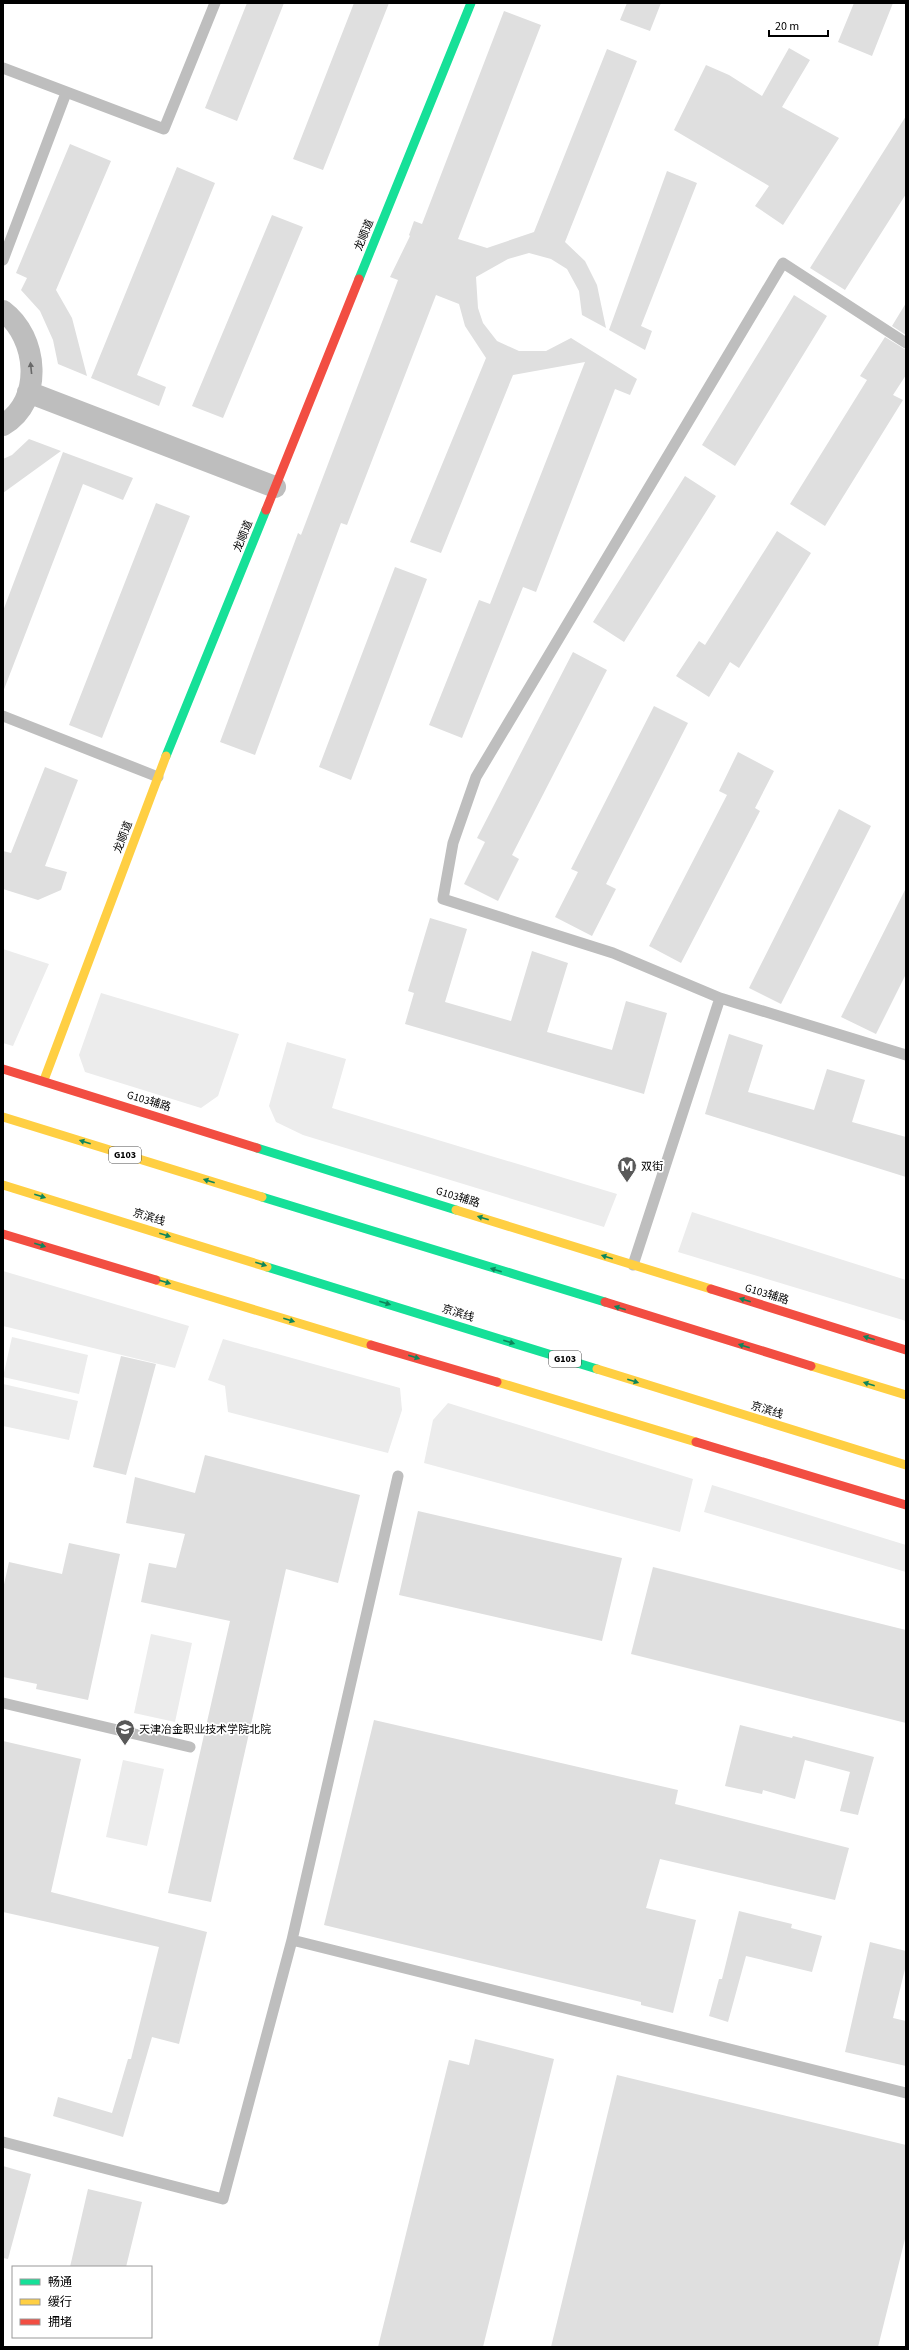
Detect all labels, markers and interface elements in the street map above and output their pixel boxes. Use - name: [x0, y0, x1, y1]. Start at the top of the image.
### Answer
- scale bar: [769, 12, 828, 38]
- text: 20 m: [775, 18, 799, 35]
- street label: 龙顺道: [351, 217, 377, 253]
- one-way arrow: [28, 362, 35, 374]
- street label: 龙顺道: [230, 518, 256, 554]
- street label: 龙顺道: [110, 819, 136, 855]
- street label: G103辅路: [125, 1087, 173, 1115]
- one-way arrow: [79, 1139, 91, 1145]
- road number: G103: [109, 1147, 141, 1163]
- metro station icon: 双街: [616, 1155, 638, 1183]
- place label: 双街: [641, 1159, 663, 1174]
- one-way arrow: [203, 1178, 215, 1184]
- street label: G103辅路: [434, 1183, 482, 1211]
- one-way arrow: [35, 1193, 47, 1199]
- street label: 京滨线: [131, 1205, 167, 1229]
- one-way arrow: [477, 1215, 489, 1221]
- one-way arrow: [159, 1232, 171, 1238]
- one-way arrow: [35, 1242, 47, 1248]
- one-way arrow: [601, 1254, 613, 1260]
- one-way arrow: [255, 1261, 267, 1267]
- one-way arrow: [490, 1267, 502, 1273]
- one-way arrow: [159, 1279, 171, 1285]
- street label: G103辅路: [743, 1280, 791, 1308]
- one-way arrow: [738, 1296, 750, 1302]
- one-way arrow: [379, 1300, 391, 1306]
- street label: 京滨线: [440, 1301, 476, 1325]
- one-way arrow: [614, 1305, 626, 1311]
- one-way arrow: [284, 1317, 296, 1323]
- one-way arrow: [862, 1335, 874, 1341]
- one-way arrow: [503, 1339, 515, 1345]
- one-way arrow: [738, 1343, 750, 1349]
- road number: G103: [549, 1351, 581, 1367]
- one-way arrow: [408, 1354, 420, 1360]
- one-way arrow: [627, 1378, 639, 1384]
- one-way arrow: [862, 1381, 874, 1387]
- street label: 京滨线: [749, 1398, 785, 1422]
- school or university icon: 天津冶金职业技术学院北院: [114, 1718, 136, 1746]
- place label: 天津冶金职业技术学院北院: [139, 1722, 271, 1737]
- legend: [12, 2266, 152, 2338]
- text: 畅通: [48, 2274, 72, 2291]
- text: 缓行: [48, 2294, 72, 2311]
- text: 拥堵: [48, 2314, 72, 2331]

